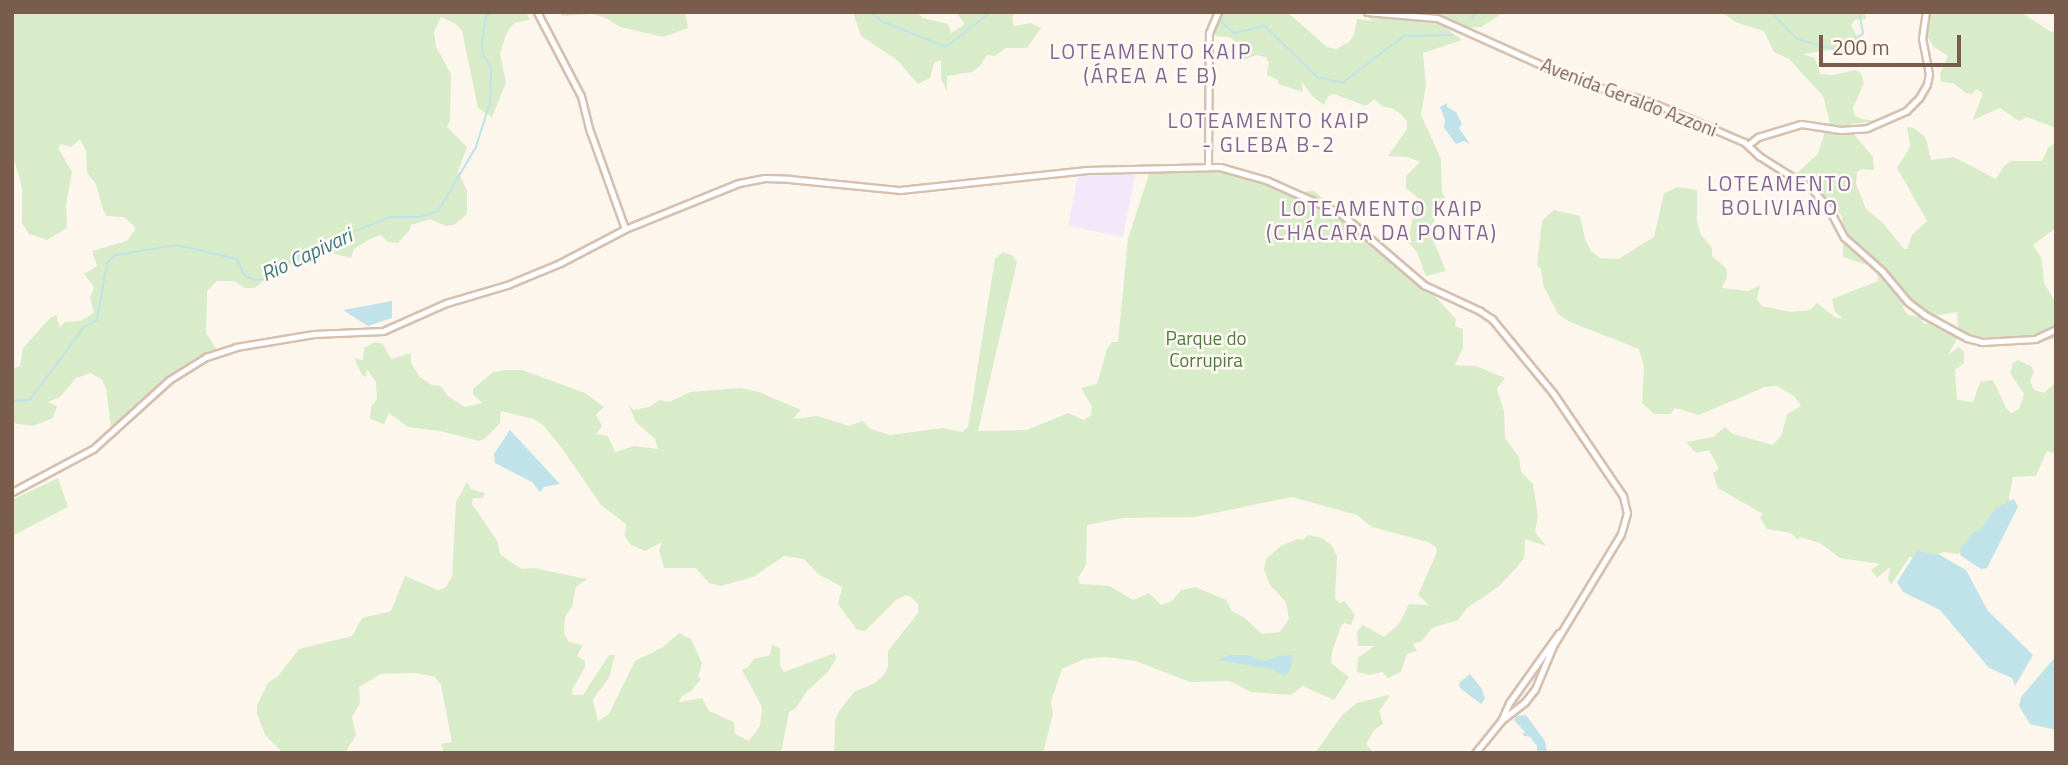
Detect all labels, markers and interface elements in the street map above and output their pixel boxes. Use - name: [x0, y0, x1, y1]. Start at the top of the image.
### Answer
- scale bar: [1823, 21, 1965, 65]
- text: 200 m: [1832, 31, 1889, 63]
- district label: LOTEAMENTO KAIP (ÁREA A E B): [1051, 38, 1251, 88]
- street label: Avenida Geraldo Azzoni: [1538, 53, 1720, 141]
- district label: LOTEAMENTO KAIP - GLEBA B-2: [1169, 107, 1369, 157]
- district label: LOTEAMENTO BOLIVIANO: [1708, 170, 1852, 220]
- district label: LOTEAMENTO KAIP (CHÁCARA DA PONTA): [1268, 195, 1496, 245]
- water label: Rio Capivari: [256, 222, 356, 286]
- park label: Parque do Corrupira: [1166, 327, 1246, 371]

